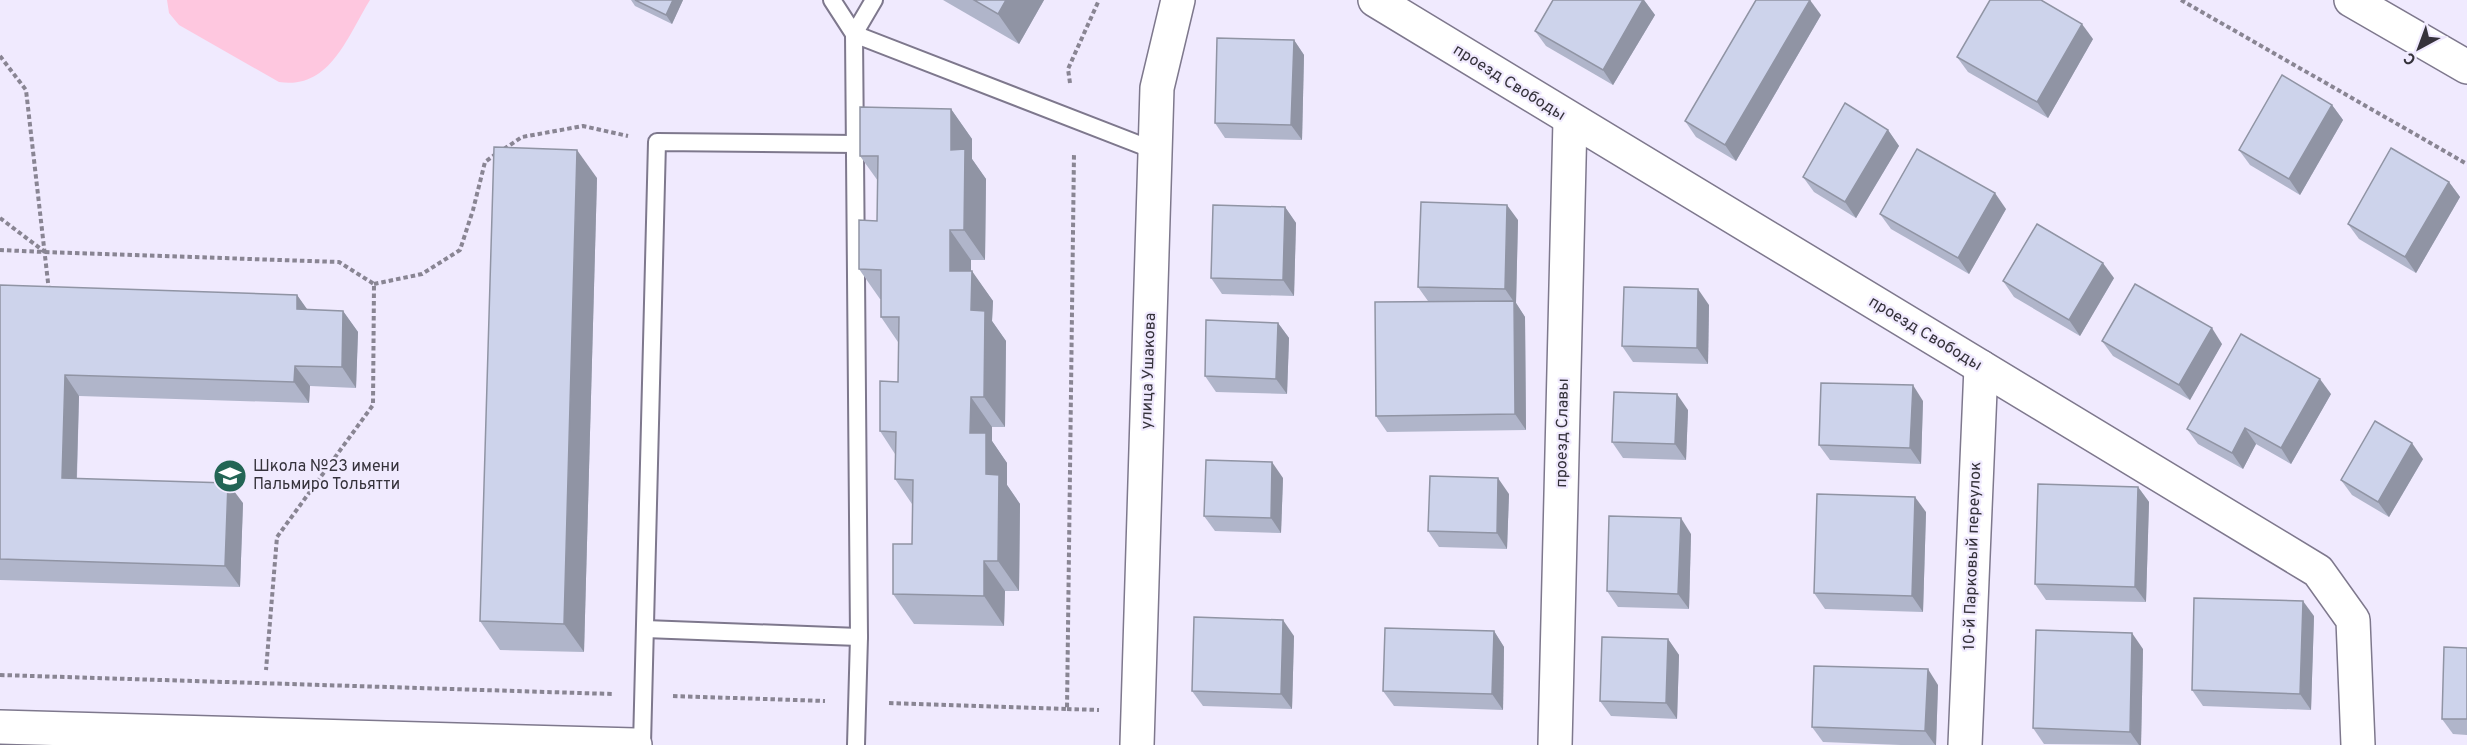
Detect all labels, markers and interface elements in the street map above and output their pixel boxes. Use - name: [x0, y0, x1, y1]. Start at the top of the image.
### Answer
- north arrow: [2389, 18, 2449, 78]
- street label: проезд Свободы: [1449, 40, 1569, 126]
- text: С: [2400, 47, 2421, 69]
- street label: проезд Свободы: [1865, 292, 1985, 376]
- street label: улица Ушакова: [1137, 312, 1161, 430]
- street label: проезд Славы: [1552, 378, 1574, 488]
- place label: Школа №23 имени Пальмиро Тольятти: [253, 457, 400, 495]
- school or university icon: Школа №23 имени Пальмиро Тольятти: [212, 458, 248, 494]
- street label: 10-й Парковый переулок: [1960, 461, 1986, 651]

